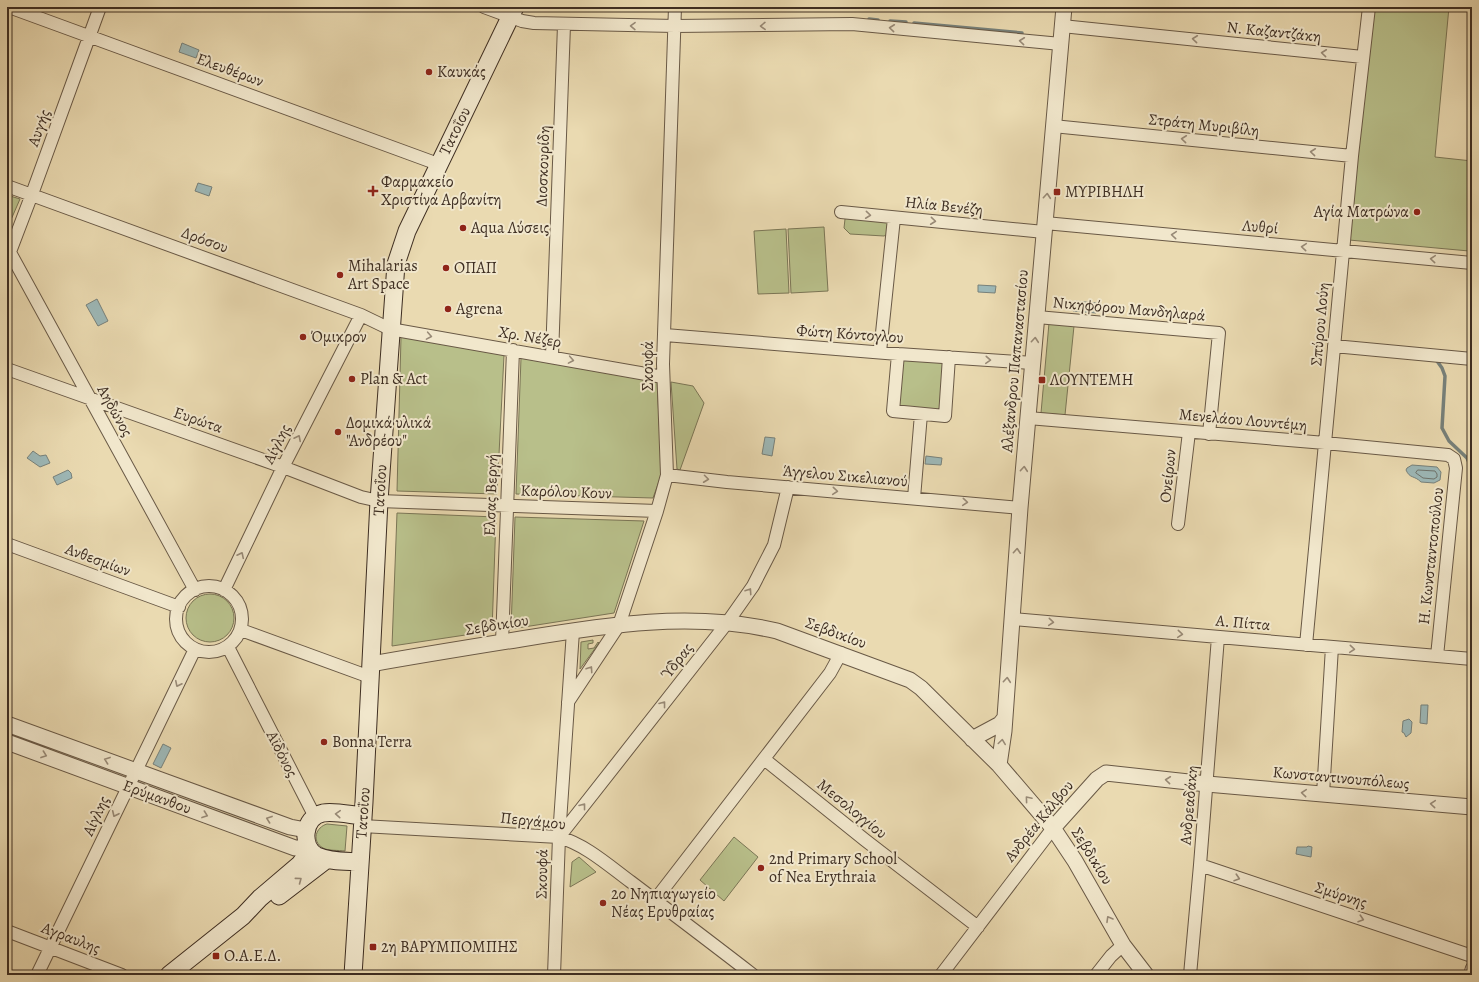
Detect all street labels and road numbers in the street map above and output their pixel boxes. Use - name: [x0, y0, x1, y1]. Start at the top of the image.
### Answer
- street label: Ν. Καζαντζάκη: [1226, 16, 1322, 48]
- street label: Ελευθέρων: [193, 48, 267, 92]
- street label: Τατοΐου: [434, 103, 476, 159]
- street label: Αυγής: [22, 106, 56, 151]
- street label: Στράτη Μυριβίλη: [1148, 108, 1260, 142]
- street label: Διοσκουρίδη: [531, 125, 555, 207]
- street label: Ηλία Βενέζη: [904, 191, 984, 221]
- street label: Λυθρί: [1240, 214, 1280, 240]
- street label: Δρόσου: [179, 221, 231, 259]
- street label: Αλέξανδρου Παπαναστασίου: [996, 269, 1034, 454]
- street label: Σπύρου Λούη: [1305, 281, 1335, 367]
- street label: Νικηφόρου Μανδηλαρά: [1052, 291, 1207, 327]
- street label: Φώτη Κόντογλου: [796, 319, 904, 349]
- street label: Χρ. Νέζερ: [497, 321, 563, 353]
- street label: Σκουφά: [637, 341, 659, 391]
- street label: Αηδώνος: [91, 380, 138, 441]
- street label: Ευρώτα: [170, 401, 226, 439]
- street label: Μενελάου Λουντέμη: [1178, 403, 1308, 437]
- street label: Αίγλης: [257, 420, 296, 469]
- street label: Ονείρων: [1154, 448, 1182, 504]
- street label: Ελσας Βεργή: [479, 453, 503, 537]
- street label: Άγγελου Σικελιανού: [781, 460, 909, 492]
- street label: Τατοΐου: [368, 464, 392, 516]
- street label: Καρόλου Κουν: [520, 479, 613, 505]
- street label: Η. Κωνσταντοπούλου: [1413, 486, 1449, 626]
- street label: Ανθεσμίων: [61, 538, 134, 582]
- street label: Σεβδικίου: [464, 609, 530, 641]
- street label: Α. Πίττα: [1214, 610, 1272, 636]
- street label: Σεβδικίου: [802, 612, 870, 654]
- street label: Ύδρας: [656, 638, 698, 684]
- street label: Αϊδόνος: [261, 726, 303, 781]
- street label: Κωνσταντινουπόλεως: [1272, 761, 1411, 795]
- street label: Ανδρεαδάκη: [1174, 764, 1203, 847]
- street label: Ερύμανθου: [120, 774, 194, 820]
- street label: Μεσολογγίου: [812, 774, 892, 844]
- street label: Ανδρέα Κάλβου: [999, 776, 1079, 867]
- street label: Τατοΐου: [350, 787, 376, 839]
- street label: Αίγλης: [77, 792, 115, 841]
- street label: Περγάμου: [499, 807, 567, 835]
- street label: Σεβδικίου: [1066, 823, 1118, 889]
- street label: Σκουφά: [531, 848, 553, 899]
- street label: Σμύρνης: [1312, 876, 1370, 914]
- street label: Αγραυλης: [37, 916, 104, 959]

